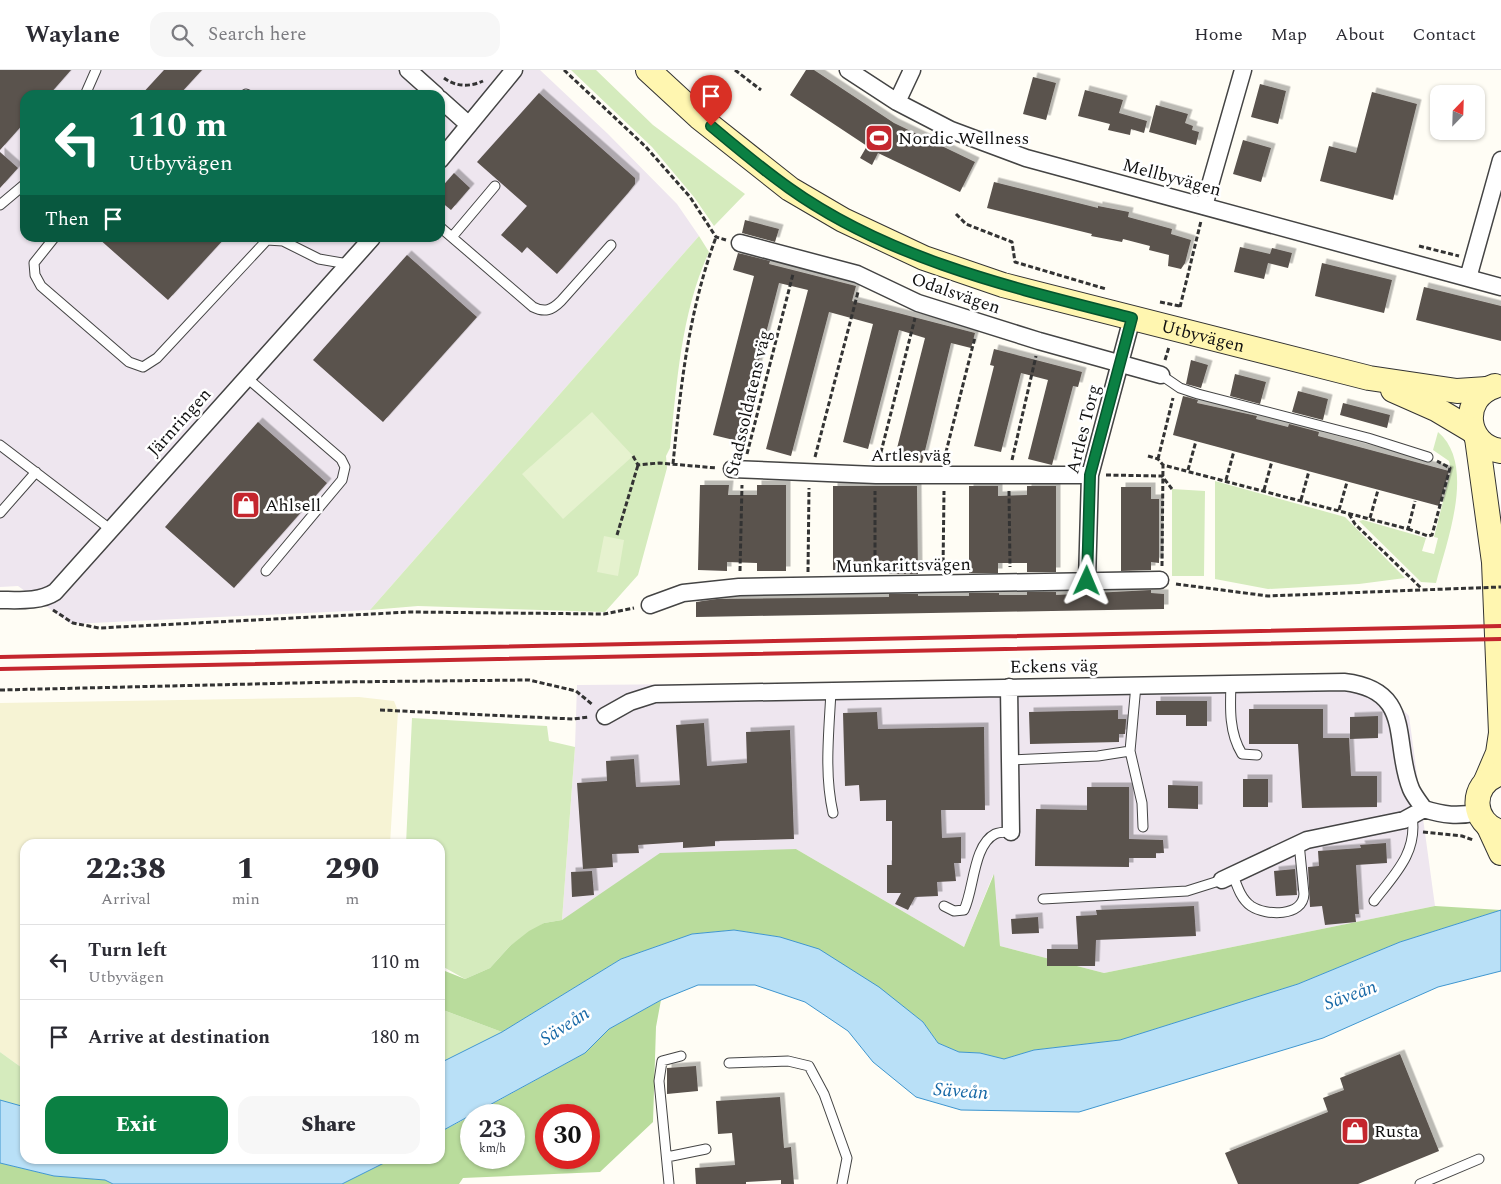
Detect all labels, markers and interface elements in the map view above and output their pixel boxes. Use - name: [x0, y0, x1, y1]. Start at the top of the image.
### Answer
- search box: [150, 12, 500, 57]
- text: Waylane: [25, 17, 120, 53]
- text: Search here: [208, 20, 306, 49]
- icon: search: [168, 21, 196, 49]
- text: Home: [1194, 21, 1243, 48]
- text: Map: [1271, 21, 1307, 48]
- text: About: [1335, 21, 1385, 48]
- text: Contact: [1413, 21, 1476, 48]
- pin: [690, 75, 732, 126]
- icon: arrive: [697, 82, 725, 110]
- north arrow: [1430, 85, 1485, 140]
- map controls: [1430, 85, 1485, 140]
- text: 110 m: [128, 99, 227, 152]
- icon: left: [45, 110, 110, 175]
- sports icon: Nordic Wellness: [864, 123, 894, 153]
- place label: Nordic Wellness: [898, 125, 1029, 152]
- text: Utbyvägen: [128, 147, 233, 180]
- street label: Mellbyvägen: [1119, 151, 1224, 204]
- text: Then: [45, 205, 89, 234]
- icon: arrive: [99, 205, 127, 233]
- street label: Odalsvägen: [908, 266, 1004, 321]
- street label: Utbyvägen: [1158, 313, 1248, 360]
- street label: Stadssoldatens väg: [719, 327, 778, 479]
- street label: Järnringen: [141, 382, 218, 463]
- street label: Artles Torg: [1059, 382, 1108, 477]
- street label: Artles väg: [871, 442, 951, 469]
- shop icon: Ahlsell: [231, 490, 261, 520]
- place label: Ahlsell: [265, 492, 321, 519]
- street label: Munkarittsvägen: [835, 551, 971, 580]
- position arrow: [1060, 554, 1112, 606]
- street label: Eckens väg: [1009, 652, 1099, 681]
- text: 22:38: [86, 846, 166, 892]
- text: 1: [237, 846, 255, 892]
- text: 290: [325, 846, 379, 892]
- text: Arrival: [101, 887, 151, 911]
- text: min: [232, 887, 260, 911]
- text: m: [345, 887, 359, 911]
- text: Turn left: [88, 936, 167, 965]
- icon: left: [45, 948, 73, 976]
- text: 110 m: [370, 948, 420, 977]
- text: Utbyvägen: [88, 965, 164, 989]
- water label: Säveån: [1320, 972, 1381, 1018]
- water label: Säveån: [534, 999, 596, 1053]
- icon: arrive: [45, 1023, 73, 1051]
- text: Arrive at destination: [88, 1023, 270, 1052]
- text: 180 m: [370, 1023, 420, 1052]
- water label: Säveån: [933, 1075, 989, 1108]
- button: Exit: [45, 1096, 228, 1154]
- button: Share: [238, 1096, 420, 1154]
- speed limit sign: 30: [535, 1104, 600, 1169]
- text: 23: [478, 1111, 507, 1149]
- shop icon: Rusta: [1340, 1116, 1370, 1146]
- place label: Rusta: [1374, 1118, 1419, 1145]
- text: km/h: [479, 1139, 506, 1158]

